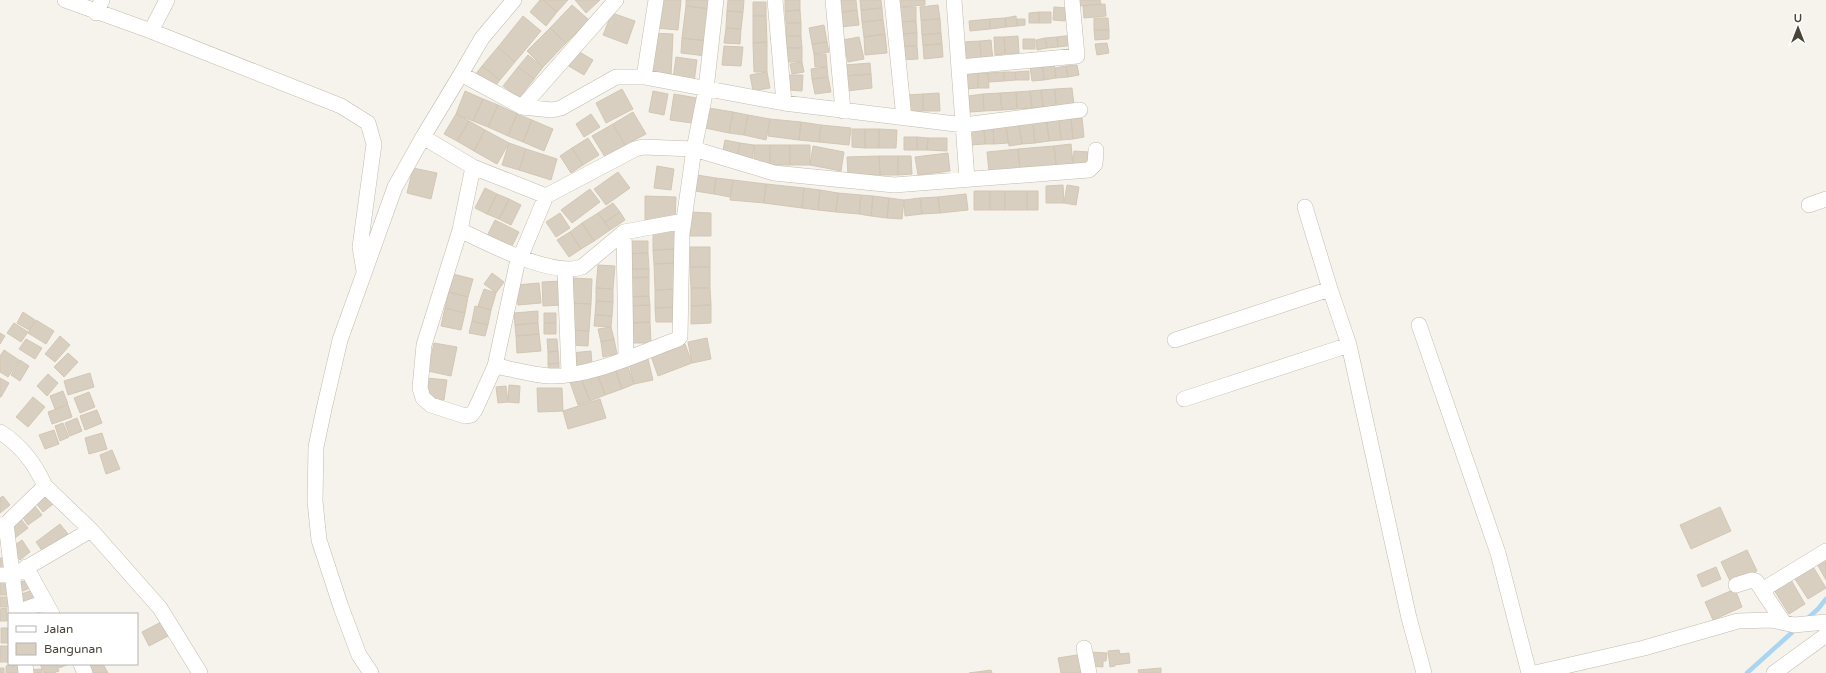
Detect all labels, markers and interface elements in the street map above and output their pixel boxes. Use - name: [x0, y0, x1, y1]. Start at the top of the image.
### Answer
- north arrow: [1778, 8, 1818, 48]
- text: U: [1794, 12, 1802, 25]
- legend: [8, 613, 138, 665]
- text: Jalan: [44, 622, 73, 636]
- text: Bangunan: [44, 642, 103, 656]

